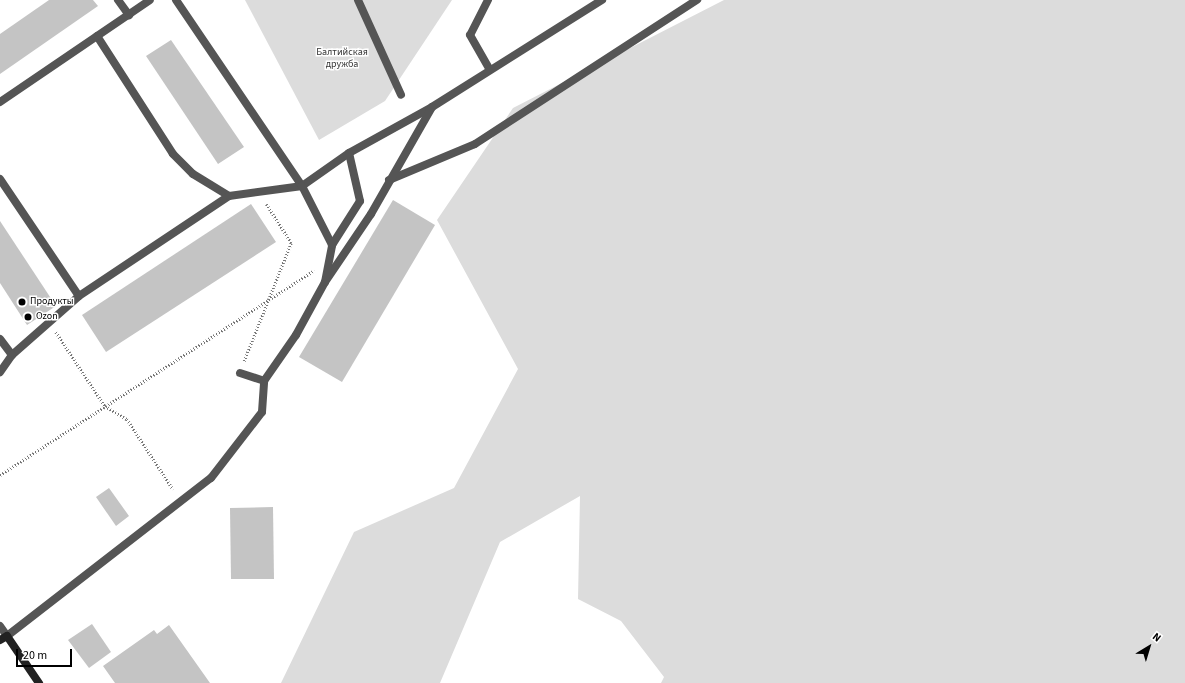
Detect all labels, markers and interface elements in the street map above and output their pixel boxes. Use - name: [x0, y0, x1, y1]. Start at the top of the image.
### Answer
- park label: Балтийская дружба: [316, 46, 368, 70]
- place label: Продукты: [30, 296, 73, 308]
- marker: Продукты: [17, 297, 27, 307]
- place label: Ozon: [36, 311, 58, 323]
- marker: Ozon: [23, 312, 33, 322]
- north arrow: [1129, 627, 1169, 667]
- text: N: [1149, 629, 1164, 645]
- scale bar: [18, 641, 74, 667]
- text: 20 m: [23, 647, 47, 664]

